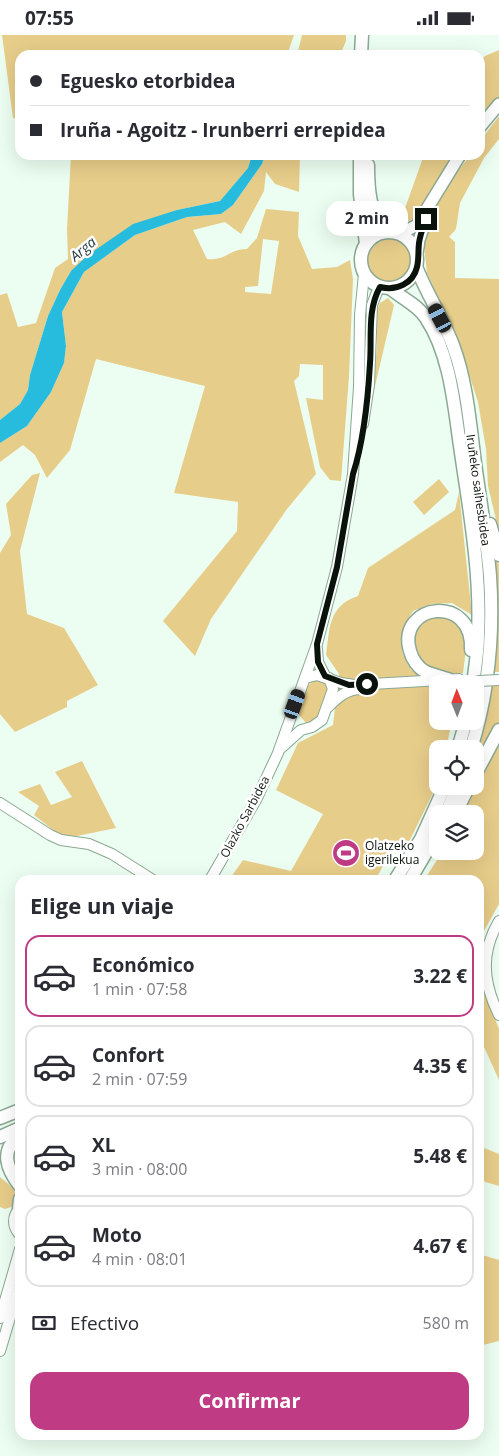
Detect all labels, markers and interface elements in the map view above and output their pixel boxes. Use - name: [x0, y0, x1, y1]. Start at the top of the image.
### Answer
- text: 07:55: [25, 5, 74, 31]
- text: Eguesko etorbidea: [60, 68, 235, 94]
- text: Iruña - Agoitz - Irunberri errepidea: [60, 117, 386, 143]
- callout: 2 min: [326, 201, 408, 237]
- text: 2 min: [345, 207, 389, 229]
- route end: [415, 208, 437, 230]
- water label: Arga: [65, 232, 100, 266]
- car: [426, 301, 453, 335]
- street label: Iruñeko saihesbidea: [462, 433, 495, 547]
- route start: [356, 673, 378, 695]
- north arrow: [429, 675, 484, 730]
- map controls: [429, 675, 484, 860]
- car: [282, 687, 307, 721]
- button: locate: [429, 740, 484, 795]
- street label: Olazko Sarbidea: [216, 773, 273, 861]
- button: layers: [429, 805, 484, 860]
- place label: Olatzeko igerilekua: [365, 837, 419, 868]
- sports icon: Olatzeko igerilekua: [331, 838, 361, 868]
- text: Elige un viaje: [30, 890, 174, 920]
- text: Económico: [92, 952, 194, 978]
- icon: car: [32, 954, 77, 999]
- text: 3.22 €: [413, 963, 467, 989]
- text: 1 min · 07:58: [92, 978, 187, 1000]
- text: Confort: [92, 1042, 164, 1068]
- icon: car: [32, 1044, 77, 1089]
- text: 4.35 €: [413, 1053, 467, 1079]
- text: 2 min · 07:59: [92, 1068, 187, 1090]
- text: XL: [92, 1132, 115, 1158]
- icon: car: [32, 1134, 77, 1179]
- text: 5.48 €: [413, 1143, 467, 1169]
- text: 3 min · 08:00: [92, 1158, 187, 1180]
- text: Moto: [92, 1222, 142, 1248]
- icon: car: [32, 1224, 77, 1269]
- text: 4.67 €: [413, 1233, 467, 1259]
- text: 4 min · 08:01: [92, 1248, 187, 1270]
- icon: cash: [30, 1309, 58, 1337]
- text: Efectivo: [70, 1310, 139, 1336]
- text: 580 m: [423, 1312, 469, 1334]
- button: Confirmar: [30, 1372, 469, 1430]

